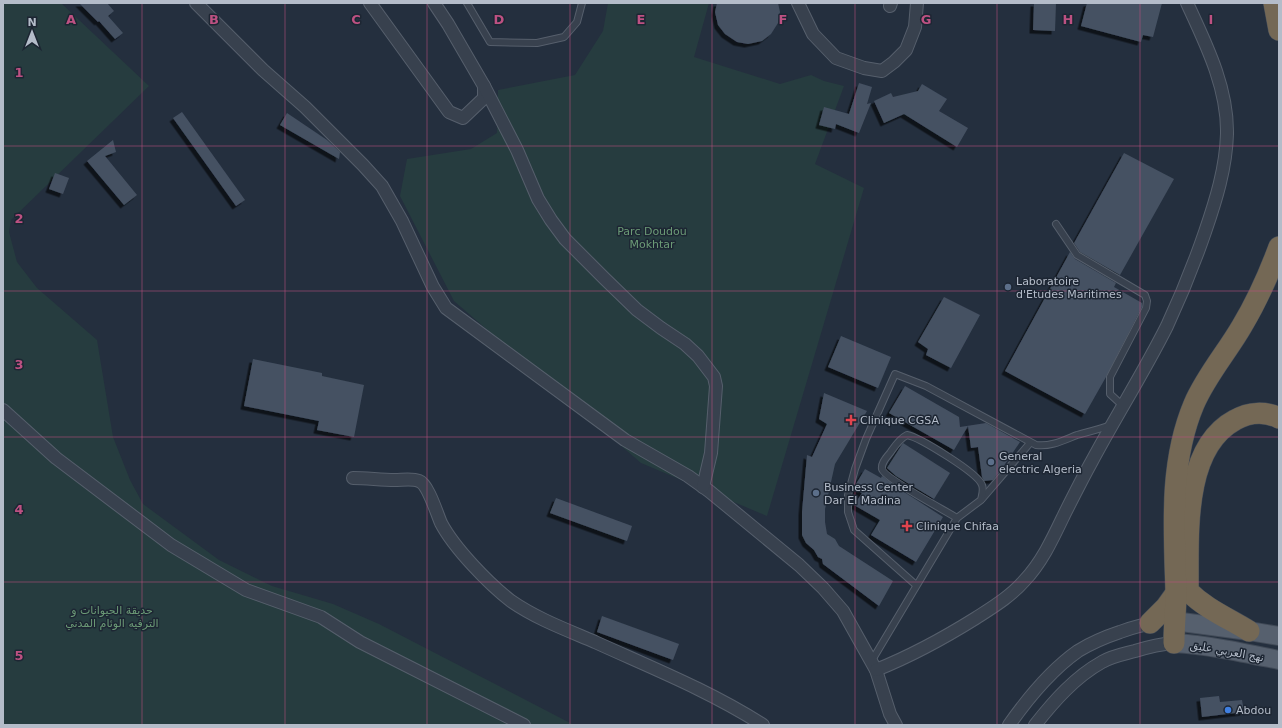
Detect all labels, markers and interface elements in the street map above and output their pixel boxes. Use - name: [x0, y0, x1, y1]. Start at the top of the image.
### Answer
- north arrow: [12, 12, 52, 52]
- text: A: [66, 12, 76, 27]
- text: B: [209, 12, 219, 27]
- text: C: [351, 12, 361, 27]
- text: D: [494, 12, 505, 27]
- text: E: [637, 12, 645, 27]
- text: F: [779, 12, 787, 27]
- text: G: [921, 12, 931, 27]
- text: H: [1063, 12, 1073, 27]
- text: I: [1209, 12, 1213, 27]
- text: N: [27, 16, 37, 29]
- text: 1: [14, 65, 24, 80]
- text: 2: [14, 211, 24, 226]
- park label: Parc Doudou Mokhtar: [617, 225, 687, 251]
- place label: Laboratoire d'Etudes Maritimes: [1016, 275, 1122, 301]
- marker: Laboratoire d'Etudes Maritimes: [1003, 282, 1013, 292]
- text: 3: [14, 357, 24, 372]
- marker: Clinique CGSA: [845, 414, 857, 426]
- place label: Clinique CGSA: [860, 414, 939, 427]
- place label: General electric Algeria: [999, 450, 1082, 476]
- marker: General electric Algeria: [986, 457, 996, 467]
- place label: Business Center Dar El Madina: [824, 481, 914, 507]
- marker: Business Center Dar El Madina: [811, 488, 821, 498]
- text: 4: [14, 502, 24, 517]
- marker: Clinique Chifaa: [901, 520, 913, 532]
- place label: Clinique Chifaa: [916, 520, 999, 533]
- park label: حديقة الحيوانات و الترفيه الوئام المدني: [65, 604, 159, 630]
- street label: نهج العربي عليق: [1189, 639, 1265, 665]
- text: 5: [14, 648, 24, 663]
- place label: Abdou: [1236, 704, 1271, 717]
- marker: Abdou: [1223, 705, 1233, 715]

